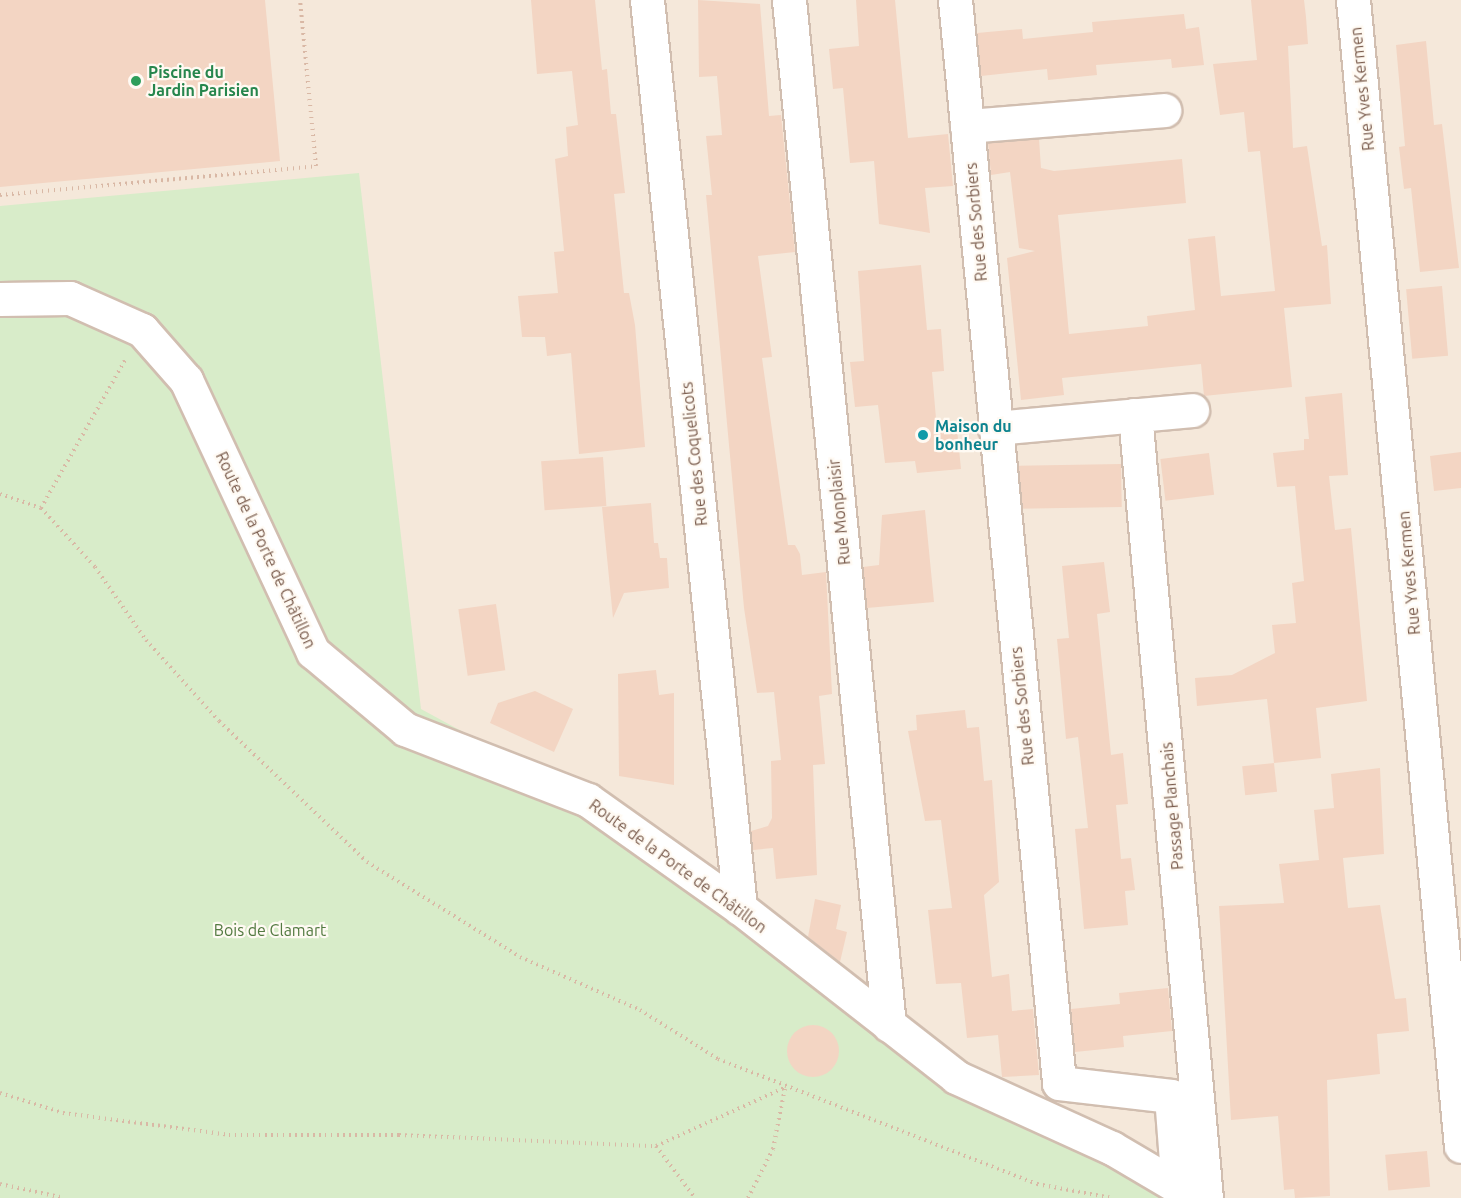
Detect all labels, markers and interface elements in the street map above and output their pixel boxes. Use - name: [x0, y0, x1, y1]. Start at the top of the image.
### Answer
- street label: Rue Yves Kermen: [1346, 26, 1378, 152]
- place label: Piscine du Jardin Parisien: [148, 62, 259, 100]
- marker: Piscine du Jardin Parisien: [129, 74, 143, 88]
- street label: Rue des Sorbiers: [961, 162, 991, 282]
- street label: Rue des Coquelicots: [677, 381, 711, 527]
- place label: Maison du bonheur: [935, 416, 1012, 454]
- marker: Maison du bonheur: [916, 428, 930, 442]
- street label: Route de la Porte de Châtillon: [212, 449, 320, 651]
- street label: Rue Monplaisir: [824, 458, 854, 566]
- street label: Rue Yves Kermen: [1394, 510, 1424, 636]
- street label: Rue des Sorbiers: [1006, 646, 1038, 766]
- street label: Passage Planchais: [1157, 741, 1187, 871]
- street label: Route de la Porte de Châtillon: [585, 795, 771, 937]
- park label: Bois de Clamart: [214, 920, 326, 940]

